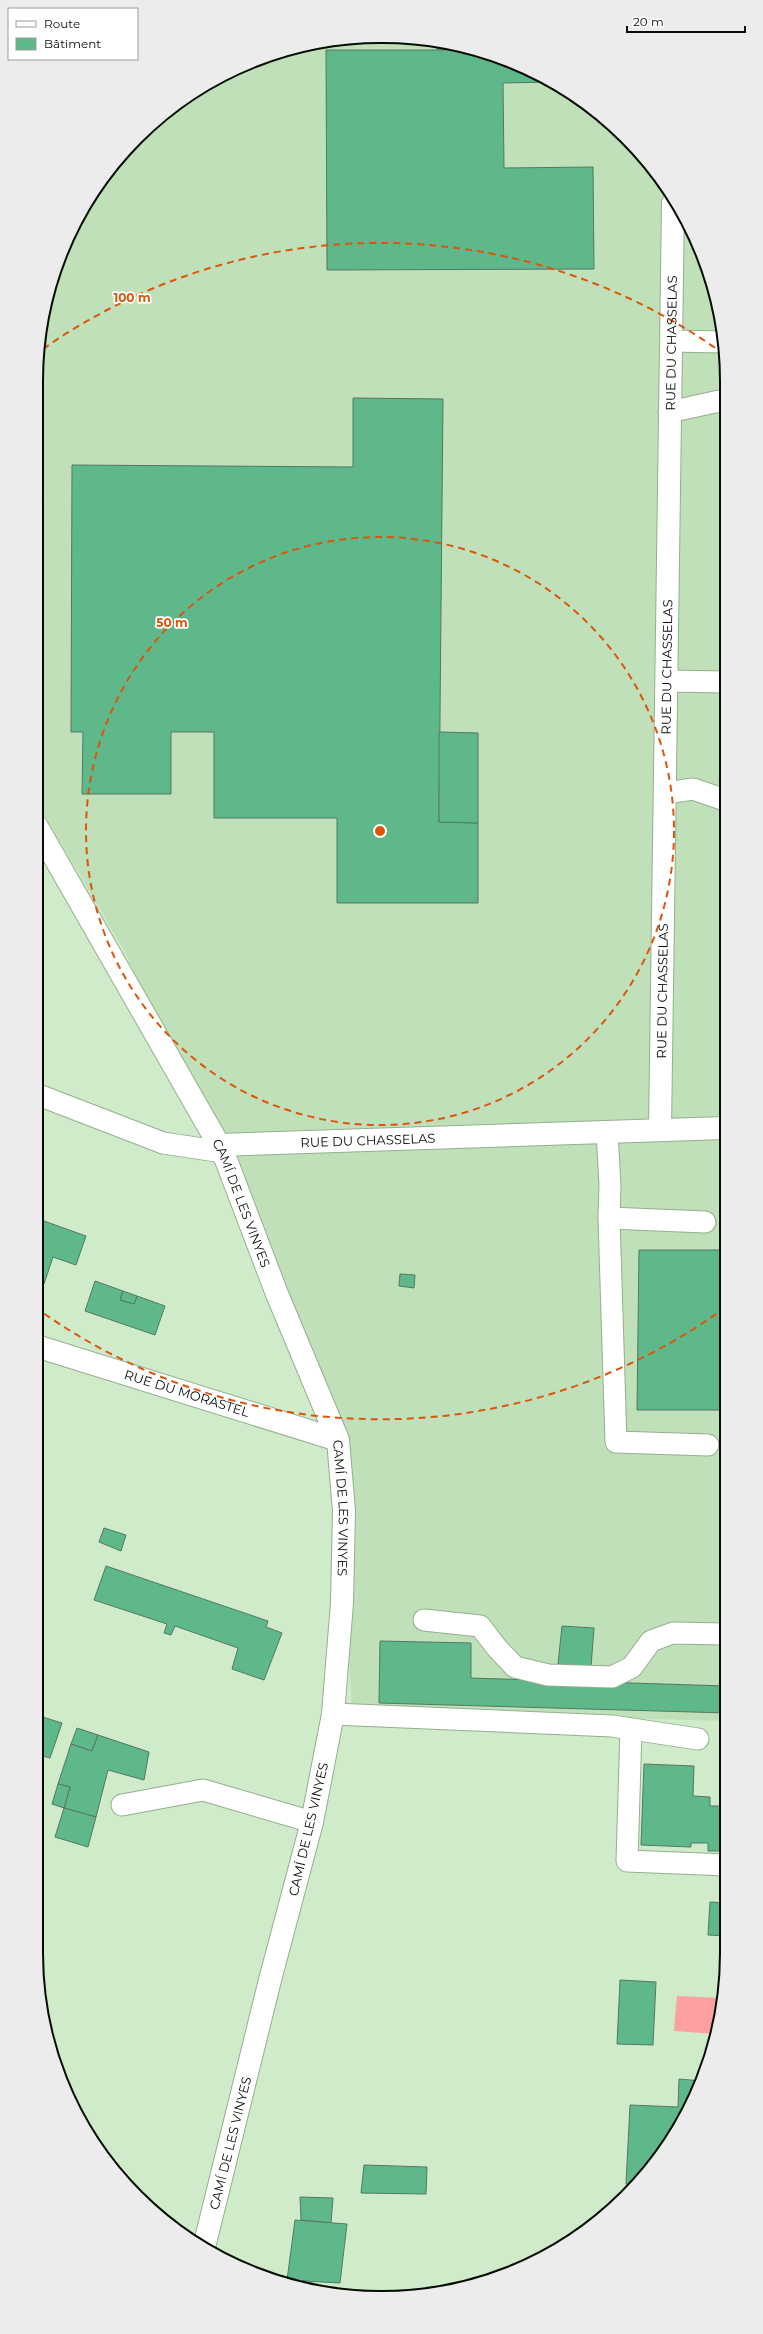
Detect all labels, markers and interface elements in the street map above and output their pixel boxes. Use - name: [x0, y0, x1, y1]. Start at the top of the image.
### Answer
- legend: [8, 8, 138, 60]
- scale bar: [627, 8, 745, 34]
- text: 20 m: [633, 14, 664, 29]
- text: Route: [44, 16, 80, 31]
- text: Bâtiment: [44, 36, 101, 51]
- street label: RUE DU CHASSELAS: [662, 275, 680, 411]
- text: 100 m: [114, 290, 150, 305]
- street label: RUE DU CHASSELAS: [658, 599, 675, 735]
- text: 50 m: [156, 615, 188, 630]
- centre of rings: [373, 824, 387, 838]
- street label: RUE DU CHASSELAS: [653, 923, 671, 1059]
- street label: RUE DU CHASSELAS: [300, 1130, 436, 1150]
- street label: CAMÍ DE LES VINYES: [209, 1136, 274, 1269]
- street label: RUE DU MORASTEL: [122, 1366, 252, 1420]
- street label: CAMÍ DE LES VINYES: [330, 1439, 352, 1576]
- street label: CAMÍ DE LES VINYES: [285, 1761, 331, 1897]
- street label: CAMÍ DE LES VINYES: [206, 2075, 254, 2211]

